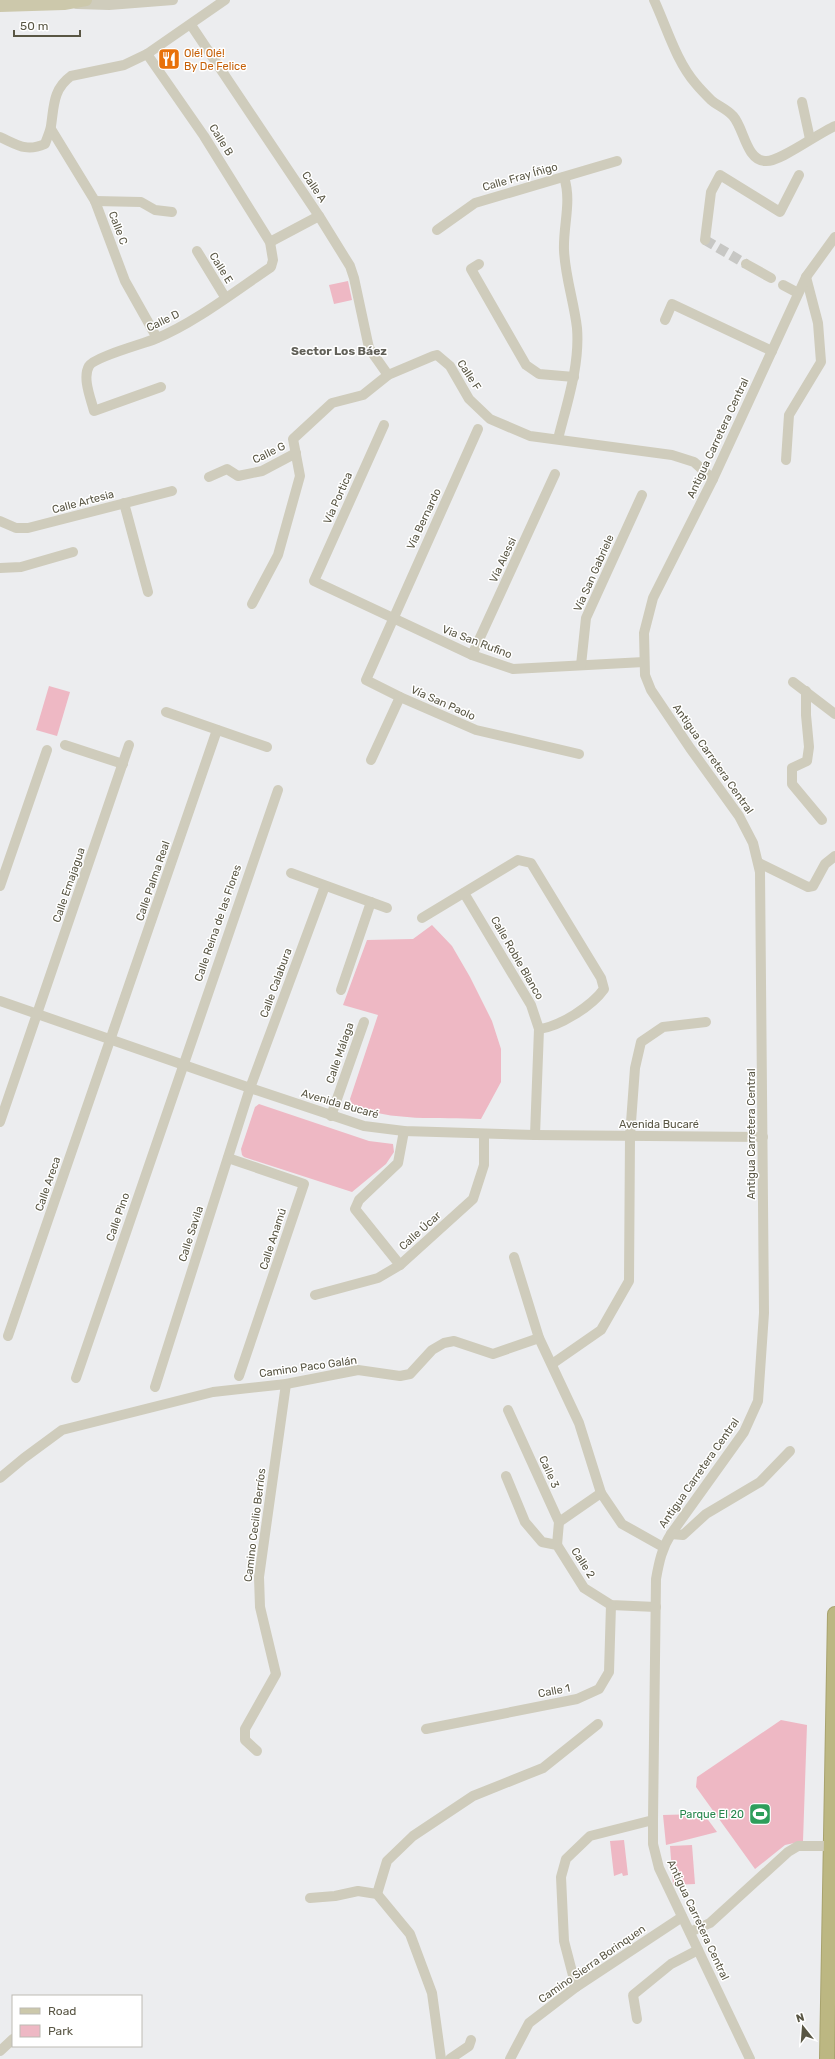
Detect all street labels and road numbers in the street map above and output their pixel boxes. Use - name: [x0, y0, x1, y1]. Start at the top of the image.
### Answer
- street label: Calle B: [206, 122, 236, 158]
- street label: Calle Fray Íñigo: [481, 160, 559, 194]
- street label: Calle A: [299, 169, 329, 206]
- street label: Calle C: [106, 209, 130, 247]
- street label: Calle E: [206, 250, 236, 286]
- street label: Calle D: [144, 307, 182, 335]
- street label: Calle F: [454, 357, 484, 393]
- street label: Antigua Carretera Central: [684, 376, 752, 500]
- street label: Calle G: [250, 439, 288, 467]
- street label: Vía Portica: [321, 470, 355, 526]
- street label: Vía Bernardo: [404, 486, 444, 552]
- street label: Calle Artesia: [51, 487, 115, 517]
- street label: Vía San Gabriele: [571, 533, 617, 613]
- street label: Vía Alessi: [487, 535, 519, 585]
- street label: Via San Rufino: [440, 623, 514, 661]
- street label: Vía San Paolo: [409, 683, 477, 723]
- street label: Antigua Carretera Central: [670, 702, 756, 816]
- street label: Calle Palma Real: [133, 839, 173, 923]
- street label: Calle Emajagua: [50, 846, 88, 924]
- street label: Calle Reina de las Flores: [192, 863, 244, 983]
- street label: Calle Roble Blanco: [488, 914, 546, 1002]
- street label: Calle Calabura: [257, 946, 295, 1020]
- street label: Calle Málaga: [323, 1021, 357, 1085]
- street label: Antigua Carretera Central: [745, 1068, 758, 1200]
- street label: Avenida Bucaré: [300, 1087, 380, 1121]
- street label: Avenida Bucaré: [619, 1118, 699, 1131]
- street label: Calle Areca: [33, 1155, 63, 1213]
- street label: Calle Pino: [104, 1191, 132, 1243]
- street label: Calle Savila: [176, 1204, 206, 1264]
- street label: Calle Anamú: [257, 1207, 289, 1271]
- street label: Calle Úcar: [396, 1208, 444, 1253]
- street label: Camino Paco Galán: [258, 1354, 358, 1380]
- street label: Antigua Carretera Central: [656, 1416, 742, 1530]
- street label: Calle 3: [536, 1454, 562, 1491]
- street label: Camino Cecilio Berríos: [242, 1467, 268, 1583]
- street label: Calle 2: [568, 1545, 598, 1581]
- street label: Calle 1: [537, 1682, 571, 1700]
- street label: Antigua Carretera Central: [664, 1858, 732, 1982]
- street label: Camino Sierra Borinquen: [536, 1922, 648, 2006]

